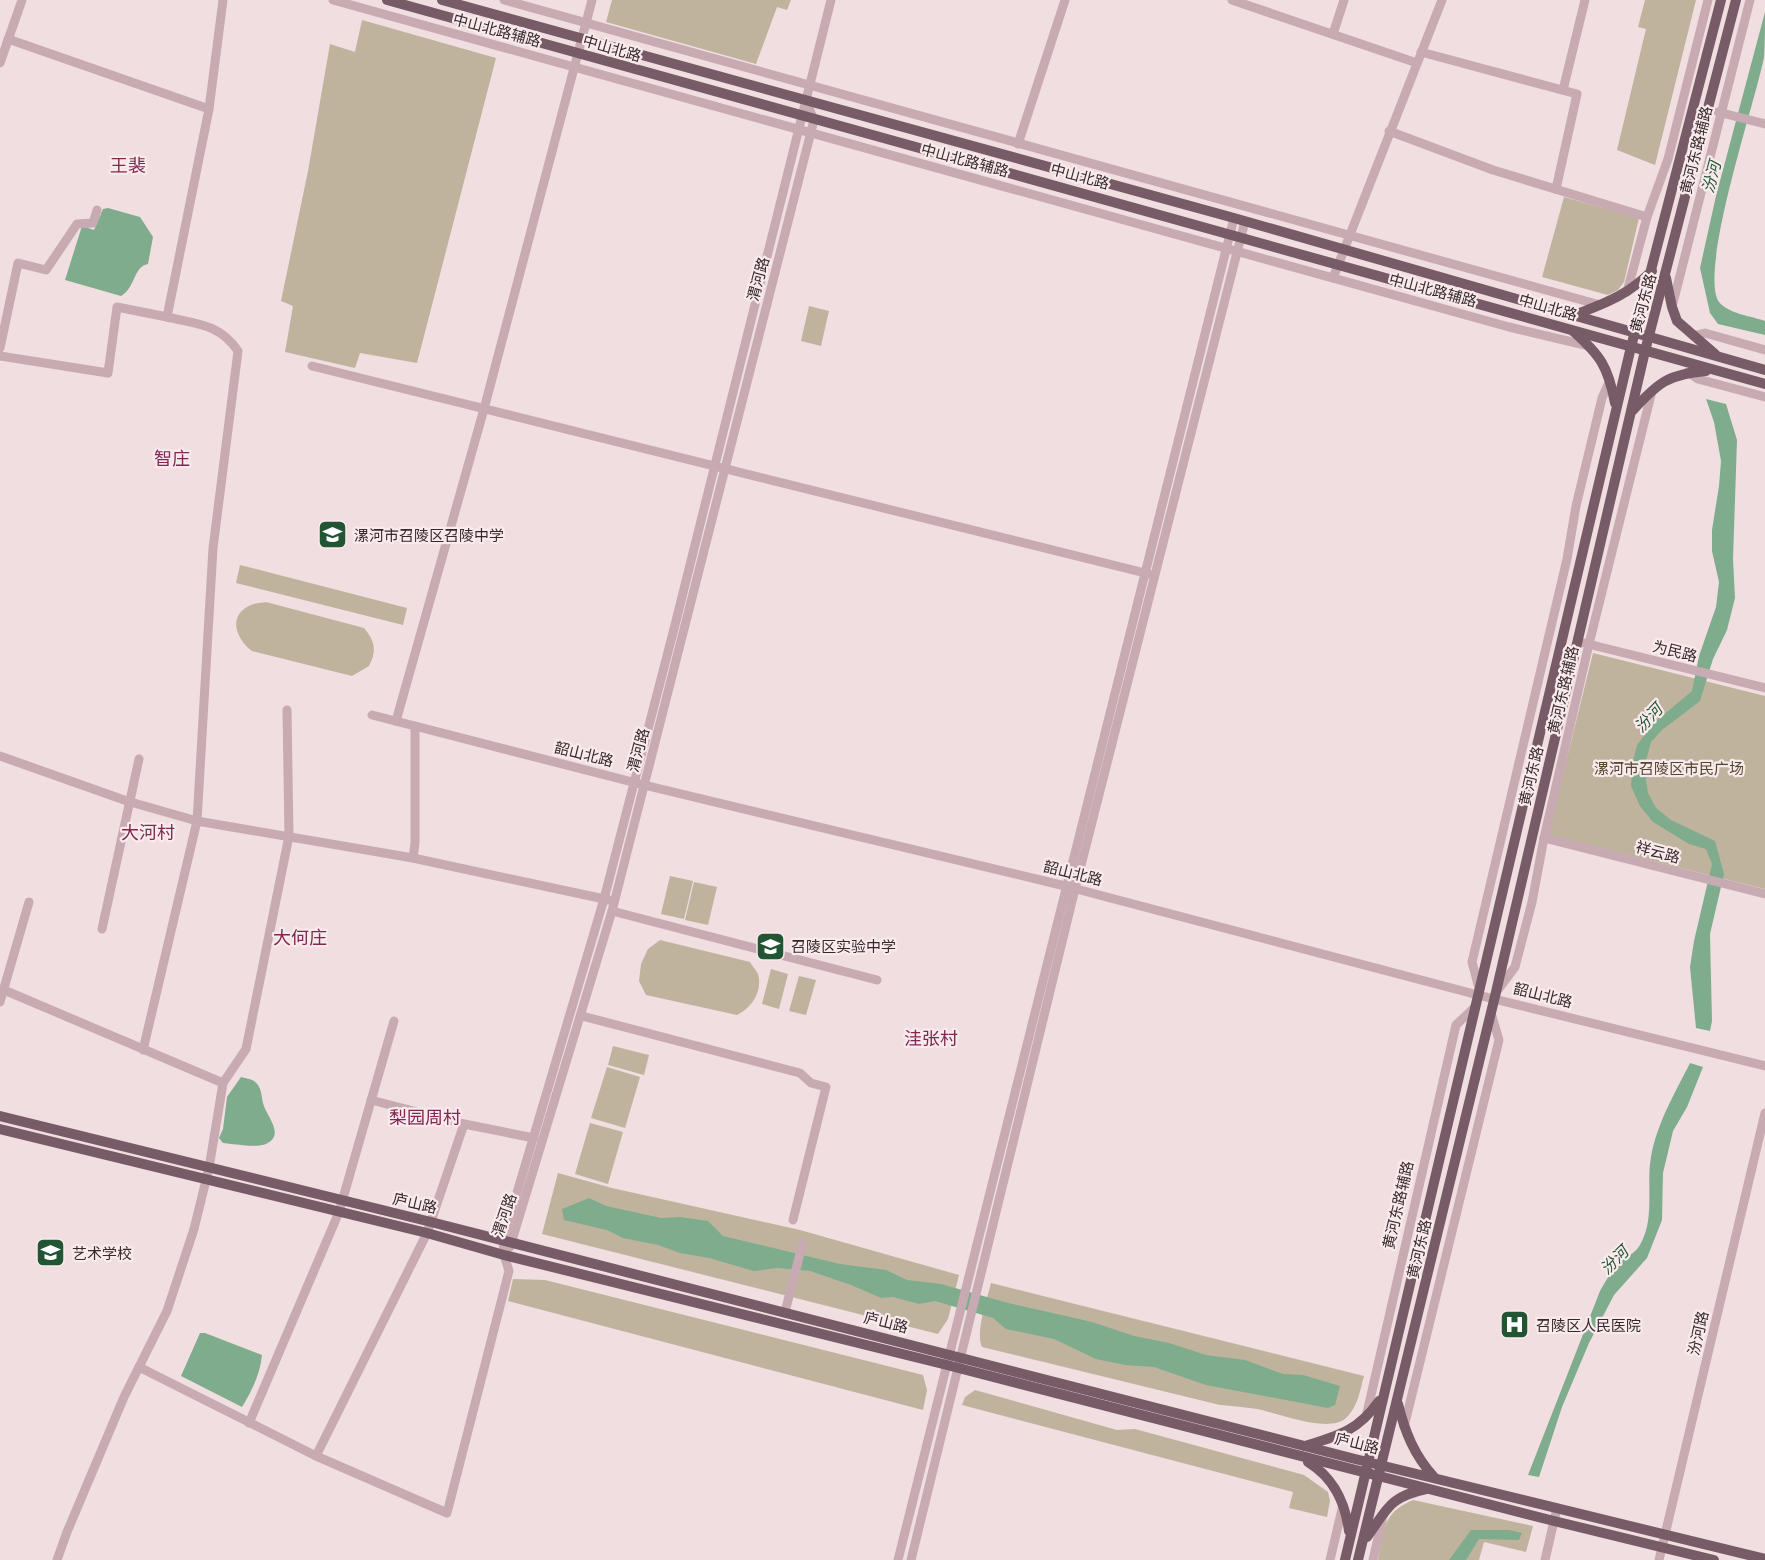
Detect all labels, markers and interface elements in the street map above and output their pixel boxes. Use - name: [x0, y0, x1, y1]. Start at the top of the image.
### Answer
- street label: 中山北路辅路: [451, 8, 543, 52]
- street label: 中山北路: [580, 30, 644, 66]
- street label: 黄河东路辅路: [1675, 104, 1717, 196]
- street label: 中山北路辅路: [919, 138, 1011, 182]
- district label: 王裴: [110, 153, 146, 178]
- water label: 汾河: [1696, 156, 1727, 195]
- street label: 中山北路: [1048, 158, 1112, 194]
- street label: 渭河路: [742, 255, 774, 303]
- street label: 中山北路辅路: [1387, 268, 1479, 312]
- street label: 黄河东路: [1625, 271, 1661, 335]
- street label: 中山北路: [1516, 289, 1580, 325]
- district label: 智庄: [154, 446, 190, 471]
- school or university icon: 漯河市召陵区召陵中学: [317, 519, 349, 551]
- place label: 漯河市召陵区召陵中学: [354, 525, 504, 546]
- street label: 为民路: [1651, 635, 1699, 667]
- street label: 黄河东路辅路: [1543, 644, 1583, 736]
- water label: 汾河: [1629, 697, 1669, 737]
- street label: 渭河路: [622, 726, 654, 774]
- street label: 韶山北路: [552, 737, 616, 771]
- street label: 黄河东路: [1514, 744, 1548, 808]
- park label: 漯河市召陵区市民广场: [1594, 758, 1744, 779]
- district label: 大河村: [121, 820, 175, 845]
- street label: 祥云路: [1634, 836, 1682, 868]
- street label: 韶山北路: [1041, 856, 1105, 890]
- district label: 大何庄: [273, 925, 327, 950]
- school or university icon: 召陵区实验中学: [754, 930, 786, 962]
- place label: 召陵区实验中学: [791, 936, 896, 957]
- street label: 韶山北路: [1511, 978, 1575, 1012]
- district label: 洼张村: [904, 1026, 958, 1051]
- district label: 梨园周村: [389, 1105, 461, 1130]
- street label: 黄河东路辅路: [1378, 1159, 1418, 1251]
- street label: 庐山路: [391, 1188, 439, 1218]
- street label: 渭河路: [487, 1190, 521, 1240]
- street label: 黄河东路: [1402, 1217, 1436, 1281]
- school or university icon: 艺术学校: [35, 1237, 67, 1269]
- water label: 汾河: [1595, 1239, 1635, 1279]
- place label: 艺术学校: [72, 1243, 132, 1264]
- street label: 庐山路: [862, 1306, 910, 1338]
- hospital icon: 召陵区人民医院: [1499, 1309, 1531, 1341]
- street label: 汾河路: [1683, 1309, 1713, 1357]
- place label: 召陵区人民医院: [1536, 1315, 1641, 1336]
- street label: 庐山路: [1333, 1427, 1381, 1459]

